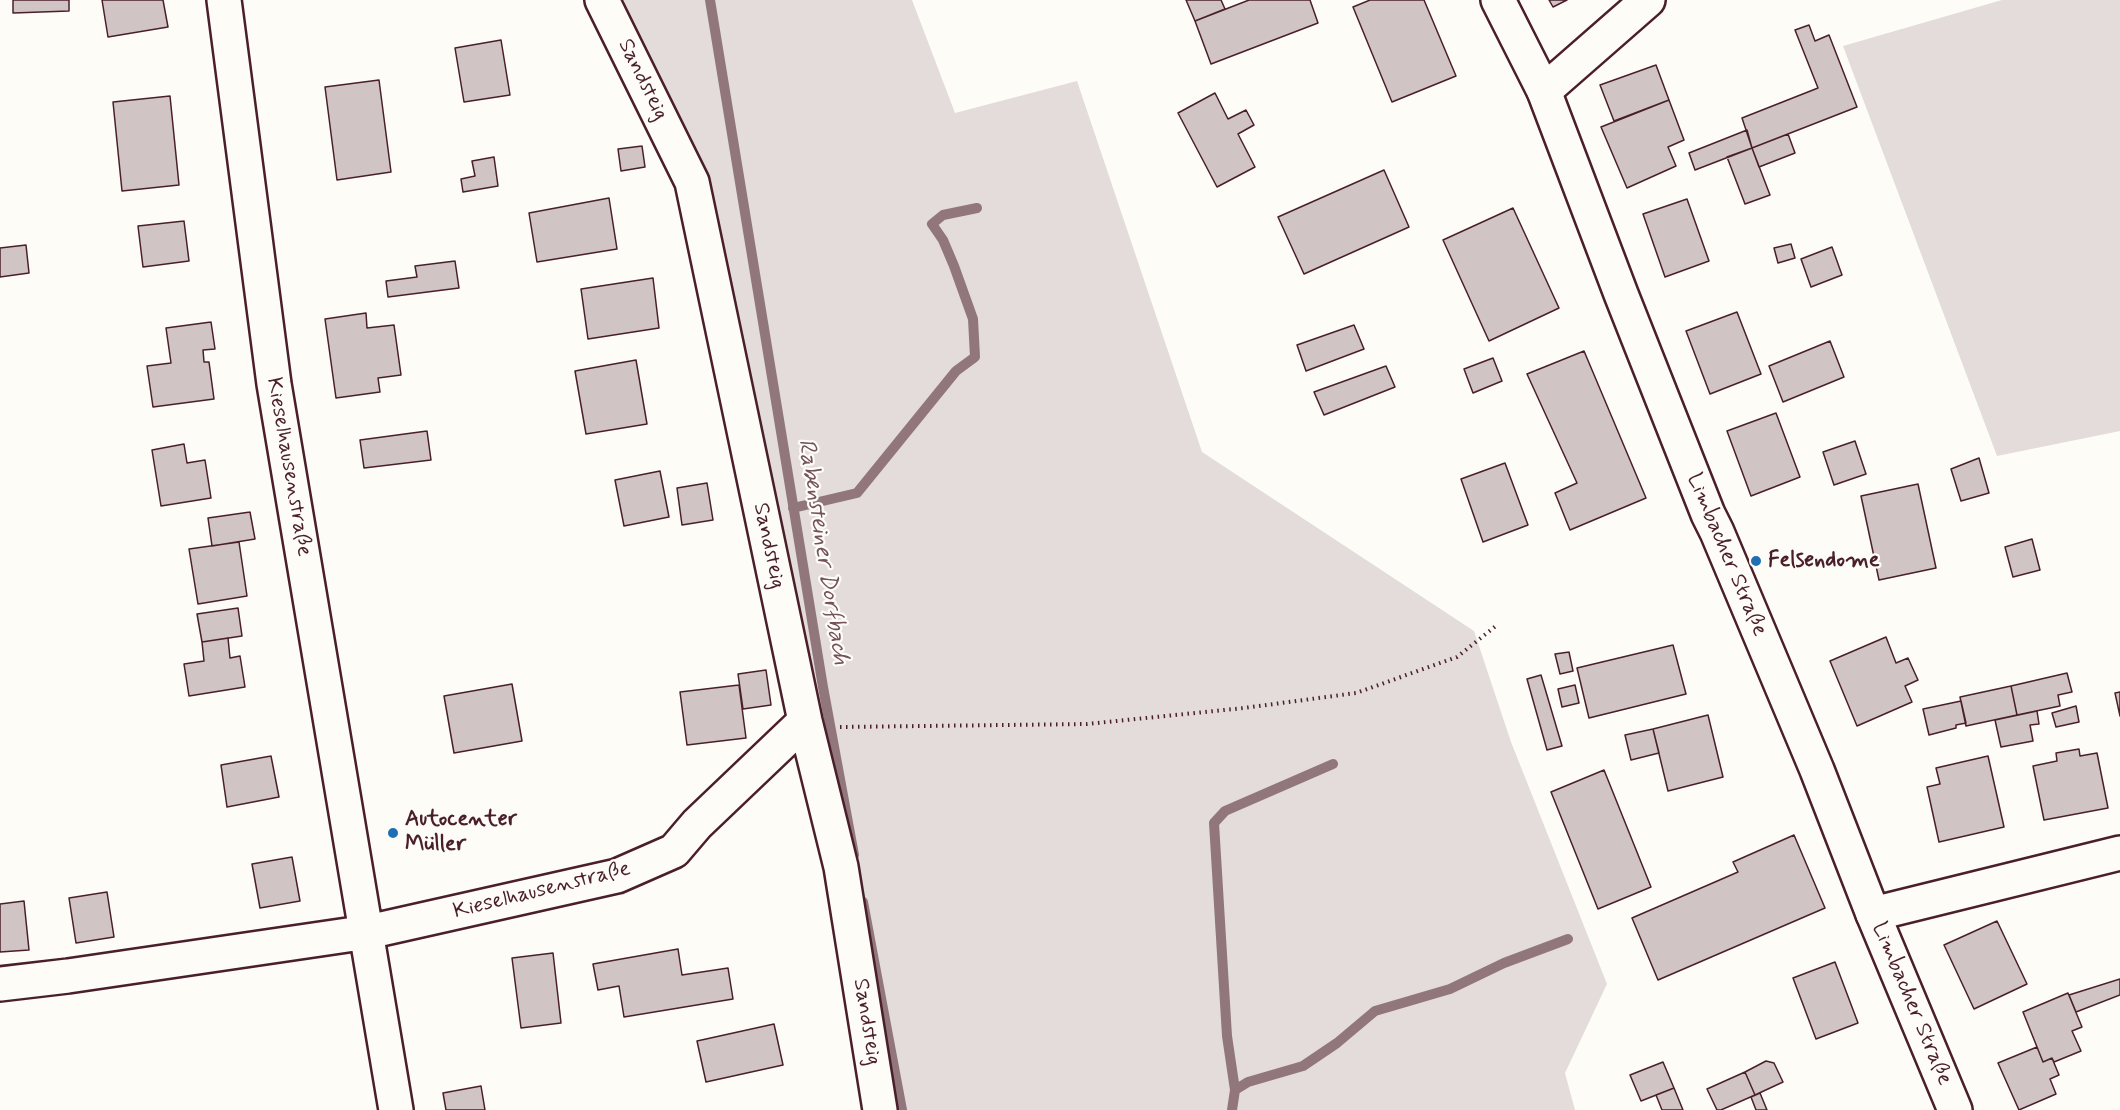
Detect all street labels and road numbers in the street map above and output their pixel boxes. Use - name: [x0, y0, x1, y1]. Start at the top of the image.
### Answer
- street label: Sandsteig: [611, 35, 673, 125]
- street label: Kieselhausenstraße: [259, 375, 317, 559]
- street label: Limbacher Straße: [1680, 469, 1772, 641]
- street label: Sandsteig: [746, 501, 790, 591]
- street label: Kieselhausenstraße: [451, 856, 633, 926]
- street label: Limbacher Straße: [1865, 918, 1957, 1090]
- street label: Sandsteig: [846, 977, 886, 1067]

